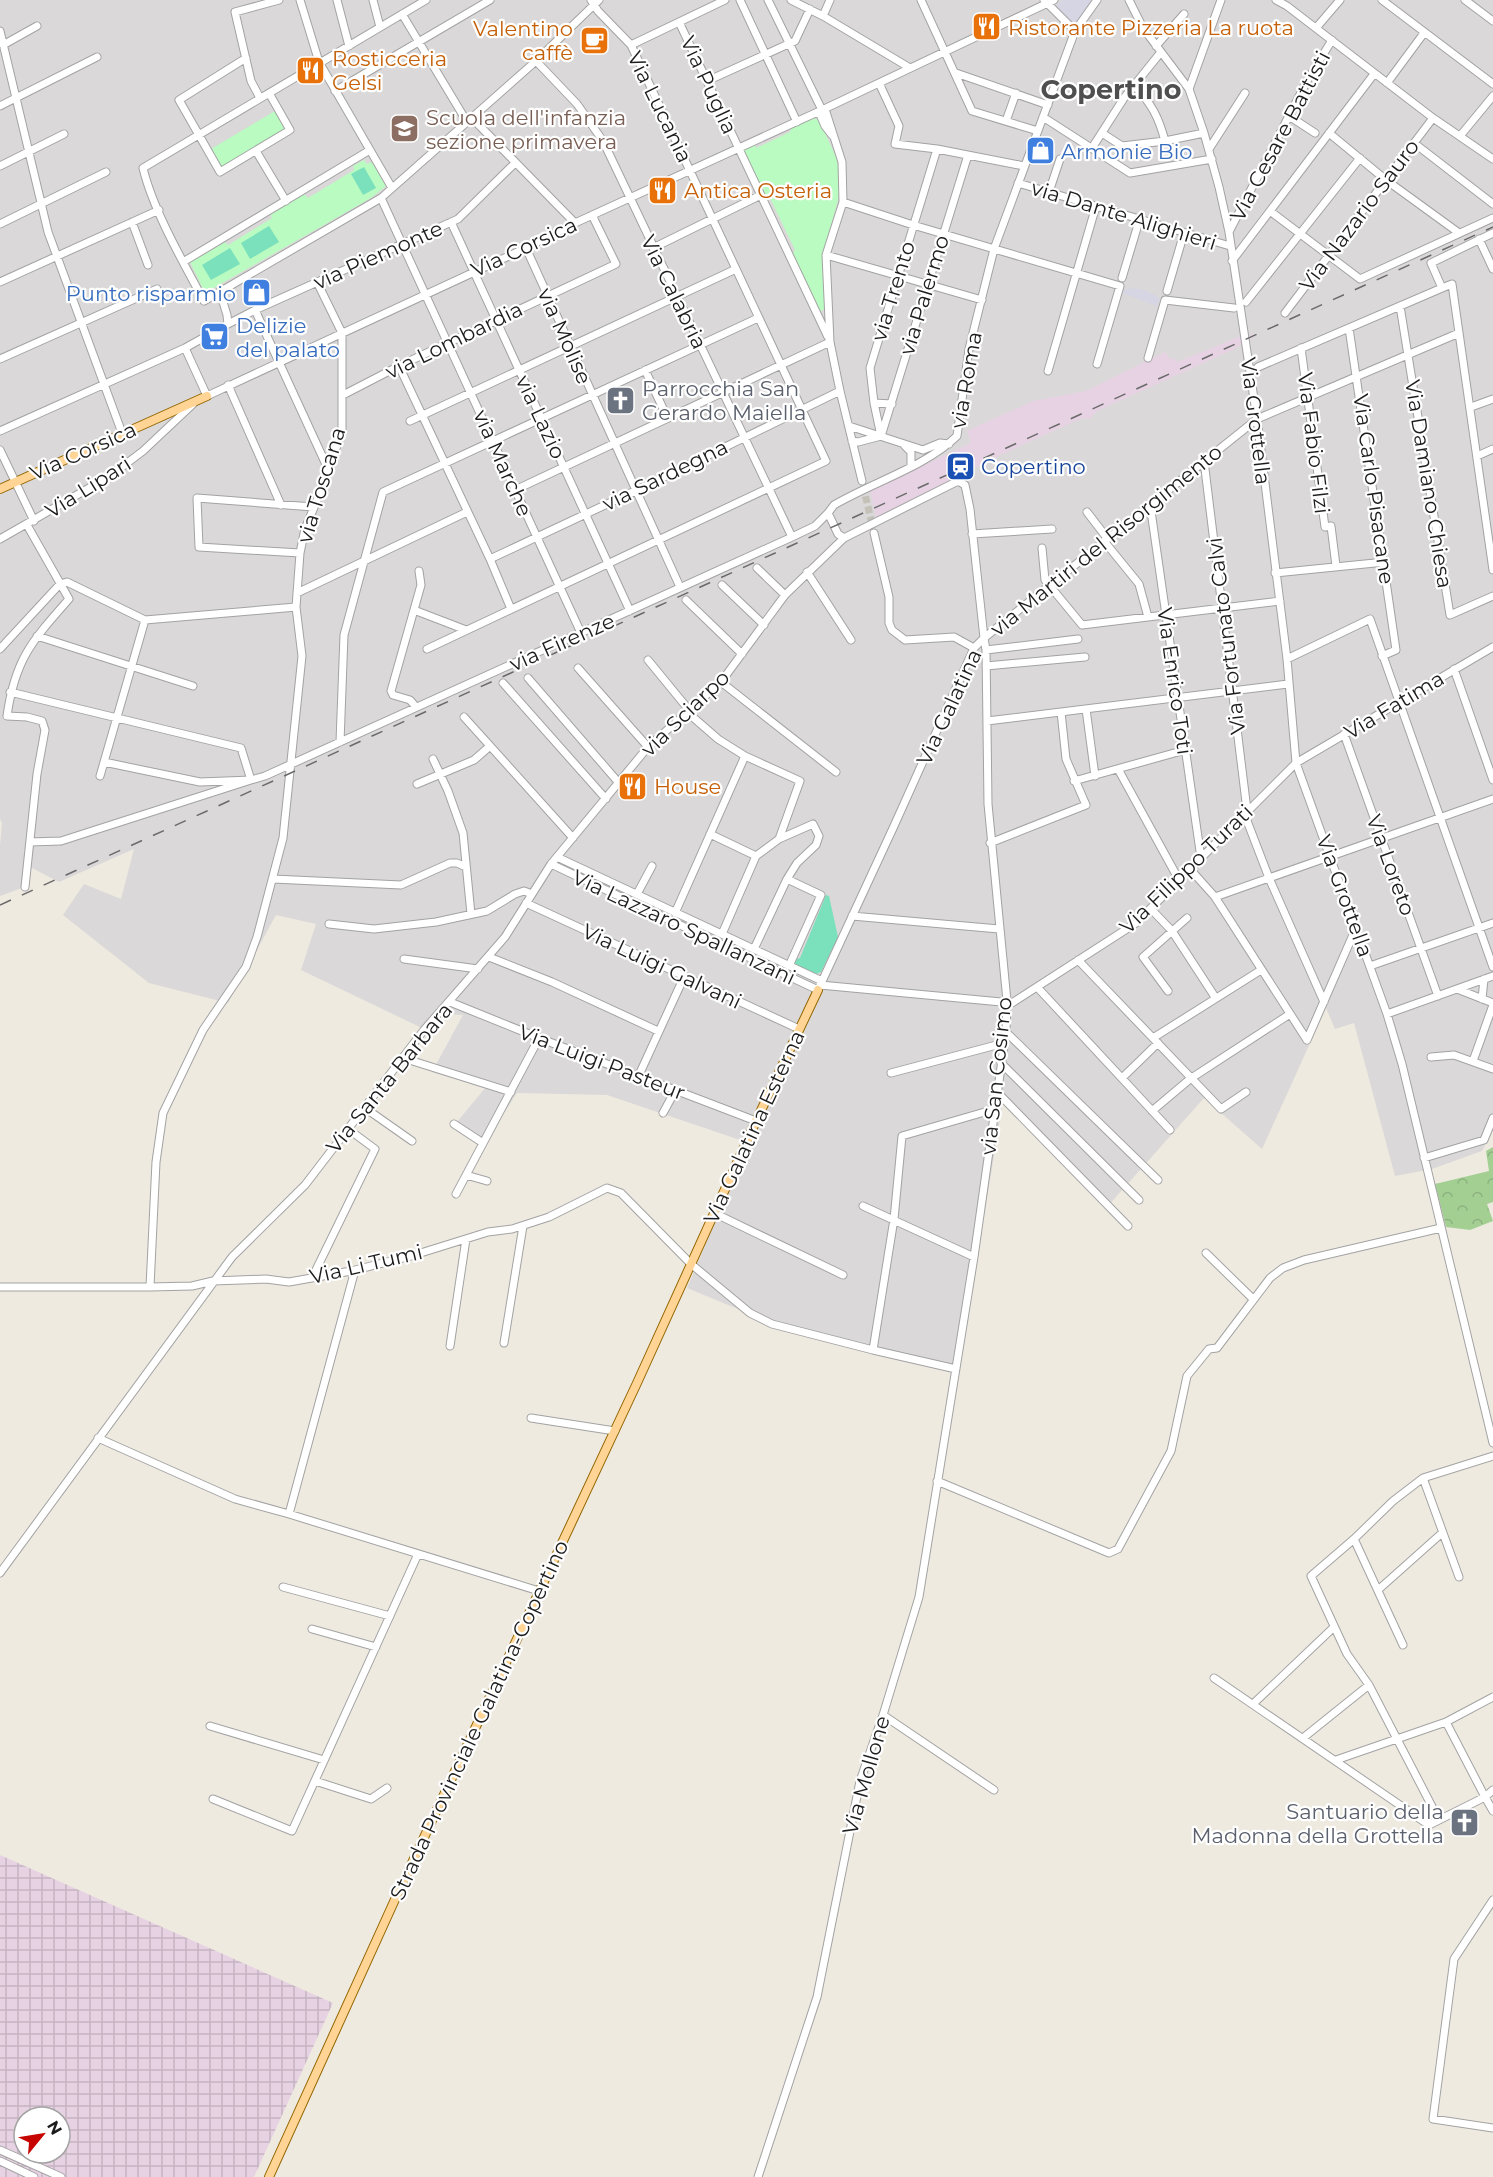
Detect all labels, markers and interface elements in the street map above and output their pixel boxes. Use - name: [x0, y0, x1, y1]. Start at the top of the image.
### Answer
- restaurant icon: Ristorante Pizzeria La ruota: [971, 11, 1003, 43]
- place label: Ristorante Pizzeria La ruota: [1008, 15, 1294, 40]
- place label: Valentino caffè: [473, 16, 573, 65]
- cafe icon: Valentino caffè: [578, 24, 610, 56]
- street label: Via Puglia: [675, 32, 743, 138]
- place label: Rosticceria Gelsi: [332, 46, 447, 95]
- street label: Via Lucania: [622, 47, 698, 167]
- street label: Via Cesare Battisti: [1225, 47, 1335, 225]
- restaurant icon: Rosticceria Gelsi: [295, 54, 327, 86]
- district label: Copertino: [1041, 73, 1181, 106]
- place label: Scuola dell'infanzia sezione primavera: [426, 105, 626, 154]
- school or university icon: Scuola dell'infanzia sezione primavera: [389, 113, 421, 145]
- street label: Via Nazario Sauro: [1294, 134, 1424, 296]
- shop icon: Armonie Bio: [1024, 135, 1056, 167]
- place label: Armonie Bio: [1061, 139, 1192, 164]
- restaurant icon: Antica Osteria: [647, 174, 679, 206]
- street label: via Dante Alighieri: [1028, 175, 1220, 255]
- place label: Antica Osteria: [684, 178, 832, 203]
- street label: Via Corsica: [467, 212, 581, 282]
- street label: via Piemonte: [310, 215, 446, 295]
- street label: Via Calabria: [636, 231, 712, 353]
- street label: via Palermo: [894, 232, 954, 358]
- street label: via Trento: [866, 238, 920, 344]
- shop icon: Punto risparmio: [241, 277, 273, 309]
- place label: Punto risparmio: [66, 281, 236, 306]
- street label: via Molise: [533, 284, 597, 388]
- street label: via Lombardia: [381, 296, 527, 384]
- place label: Delizie del palato: [236, 313, 340, 362]
- supermarket icon: Delizie del palato: [199, 321, 231, 353]
- street label: via Roma: [945, 330, 987, 430]
- street label: Via Grottella: [1236, 356, 1276, 486]
- street label: via Lazio: [511, 371, 571, 463]
- street label: Via Fabio Filzi: [1293, 371, 1335, 515]
- place label: Parrocchia San Gerardo Maiella: [642, 376, 806, 425]
- street label: Via Damiano Chiesa: [1400, 378, 1458, 590]
- church icon: Parrocchia San Gerardo Maiella: [605, 384, 637, 416]
- street label: Via Carlo Pisacane: [1348, 392, 1400, 586]
- street label: via Marche: [468, 406, 538, 520]
- street label: Via Corsica: [26, 416, 140, 486]
- street label: via Toscana: [291, 424, 351, 546]
- street label: via Sardegna: [598, 434, 732, 516]
- street label: via Martiri del Risorgimento: [985, 439, 1227, 641]
- station icon: Copertino: [944, 450, 976, 482]
- street label: Via Lipari: [41, 451, 135, 523]
- place label: Copertino: [981, 454, 1086, 479]
- street label: Via Fortunato Calvi: [1201, 536, 1251, 736]
- street label: Via Enrico Toti: [1152, 606, 1198, 756]
- street label: via Firenze: [506, 608, 618, 676]
- street label: Via Galatina: [911, 645, 987, 769]
- street label: via Sciarpo: [636, 665, 734, 761]
- street label: Via Fatima: [1340, 665, 1448, 745]
- restaurant icon: House: [617, 770, 649, 802]
- place label: House: [654, 774, 721, 799]
- street label: Via Filippo Turati: [1114, 799, 1258, 939]
- street label: Via Loreto: [1361, 811, 1421, 919]
- street label: Via Grottella: [1311, 832, 1379, 960]
- street label: Via Lazzaro Spallanzani: [568, 864, 800, 990]
- street label: Via Luigi Galvani: [578, 918, 746, 1014]
- street label: via San Cosimo: [975, 996, 1017, 1156]
- street label: Via Santa Barbara: [321, 998, 457, 1158]
- street label: Via Luigi Pasteur: [515, 1019, 689, 1105]
- street label: Via Galatina Esterna: [698, 1026, 810, 1228]
- street label: Via Li Tumi: [307, 1239, 425, 1289]
- street label: Strada Provinciale Galatina-Copertino: [384, 1536, 574, 1904]
- street label: Via Mollone: [837, 1713, 895, 1837]
- place label: Santuario della Madonna della Grottella: [1191, 1799, 1444, 1848]
- church icon: Santuario della Madonna della Grottella: [1449, 1807, 1481, 1839]
- north arrow: [12, 2105, 72, 2165]
- text: N: [43, 2117, 66, 2138]

